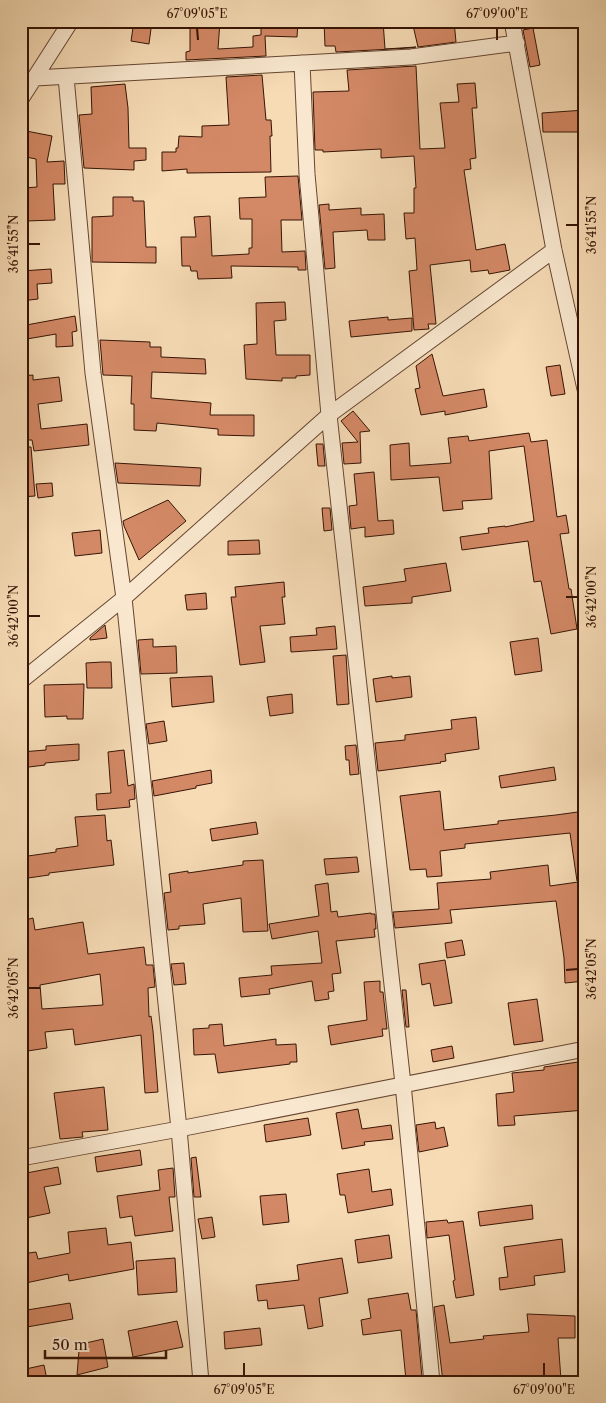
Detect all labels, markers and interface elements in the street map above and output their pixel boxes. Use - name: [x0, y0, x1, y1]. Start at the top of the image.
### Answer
- text: 67°09'05"E: [167, 6, 227, 21]
- text: 67°09'00"E: [466, 6, 528, 21]
- text: 36°41'55"N: [584, 196, 599, 254]
- text: 36°41'55"N: [6, 215, 21, 273]
- text: 36°42'00"N: [584, 566, 599, 628]
- text: 36°42'00"N: [6, 585, 21, 647]
- text: 36°42'05"N: [584, 938, 599, 1000]
- text: 36°42'05"N: [6, 957, 21, 1019]
- scale bar: [45, 1328, 166, 1360]
- text: 50 m: [52, 1335, 88, 1354]
- text: 67°09'05"E: [214, 1382, 274, 1397]
- text: 67°09'00"E: [513, 1382, 575, 1397]

